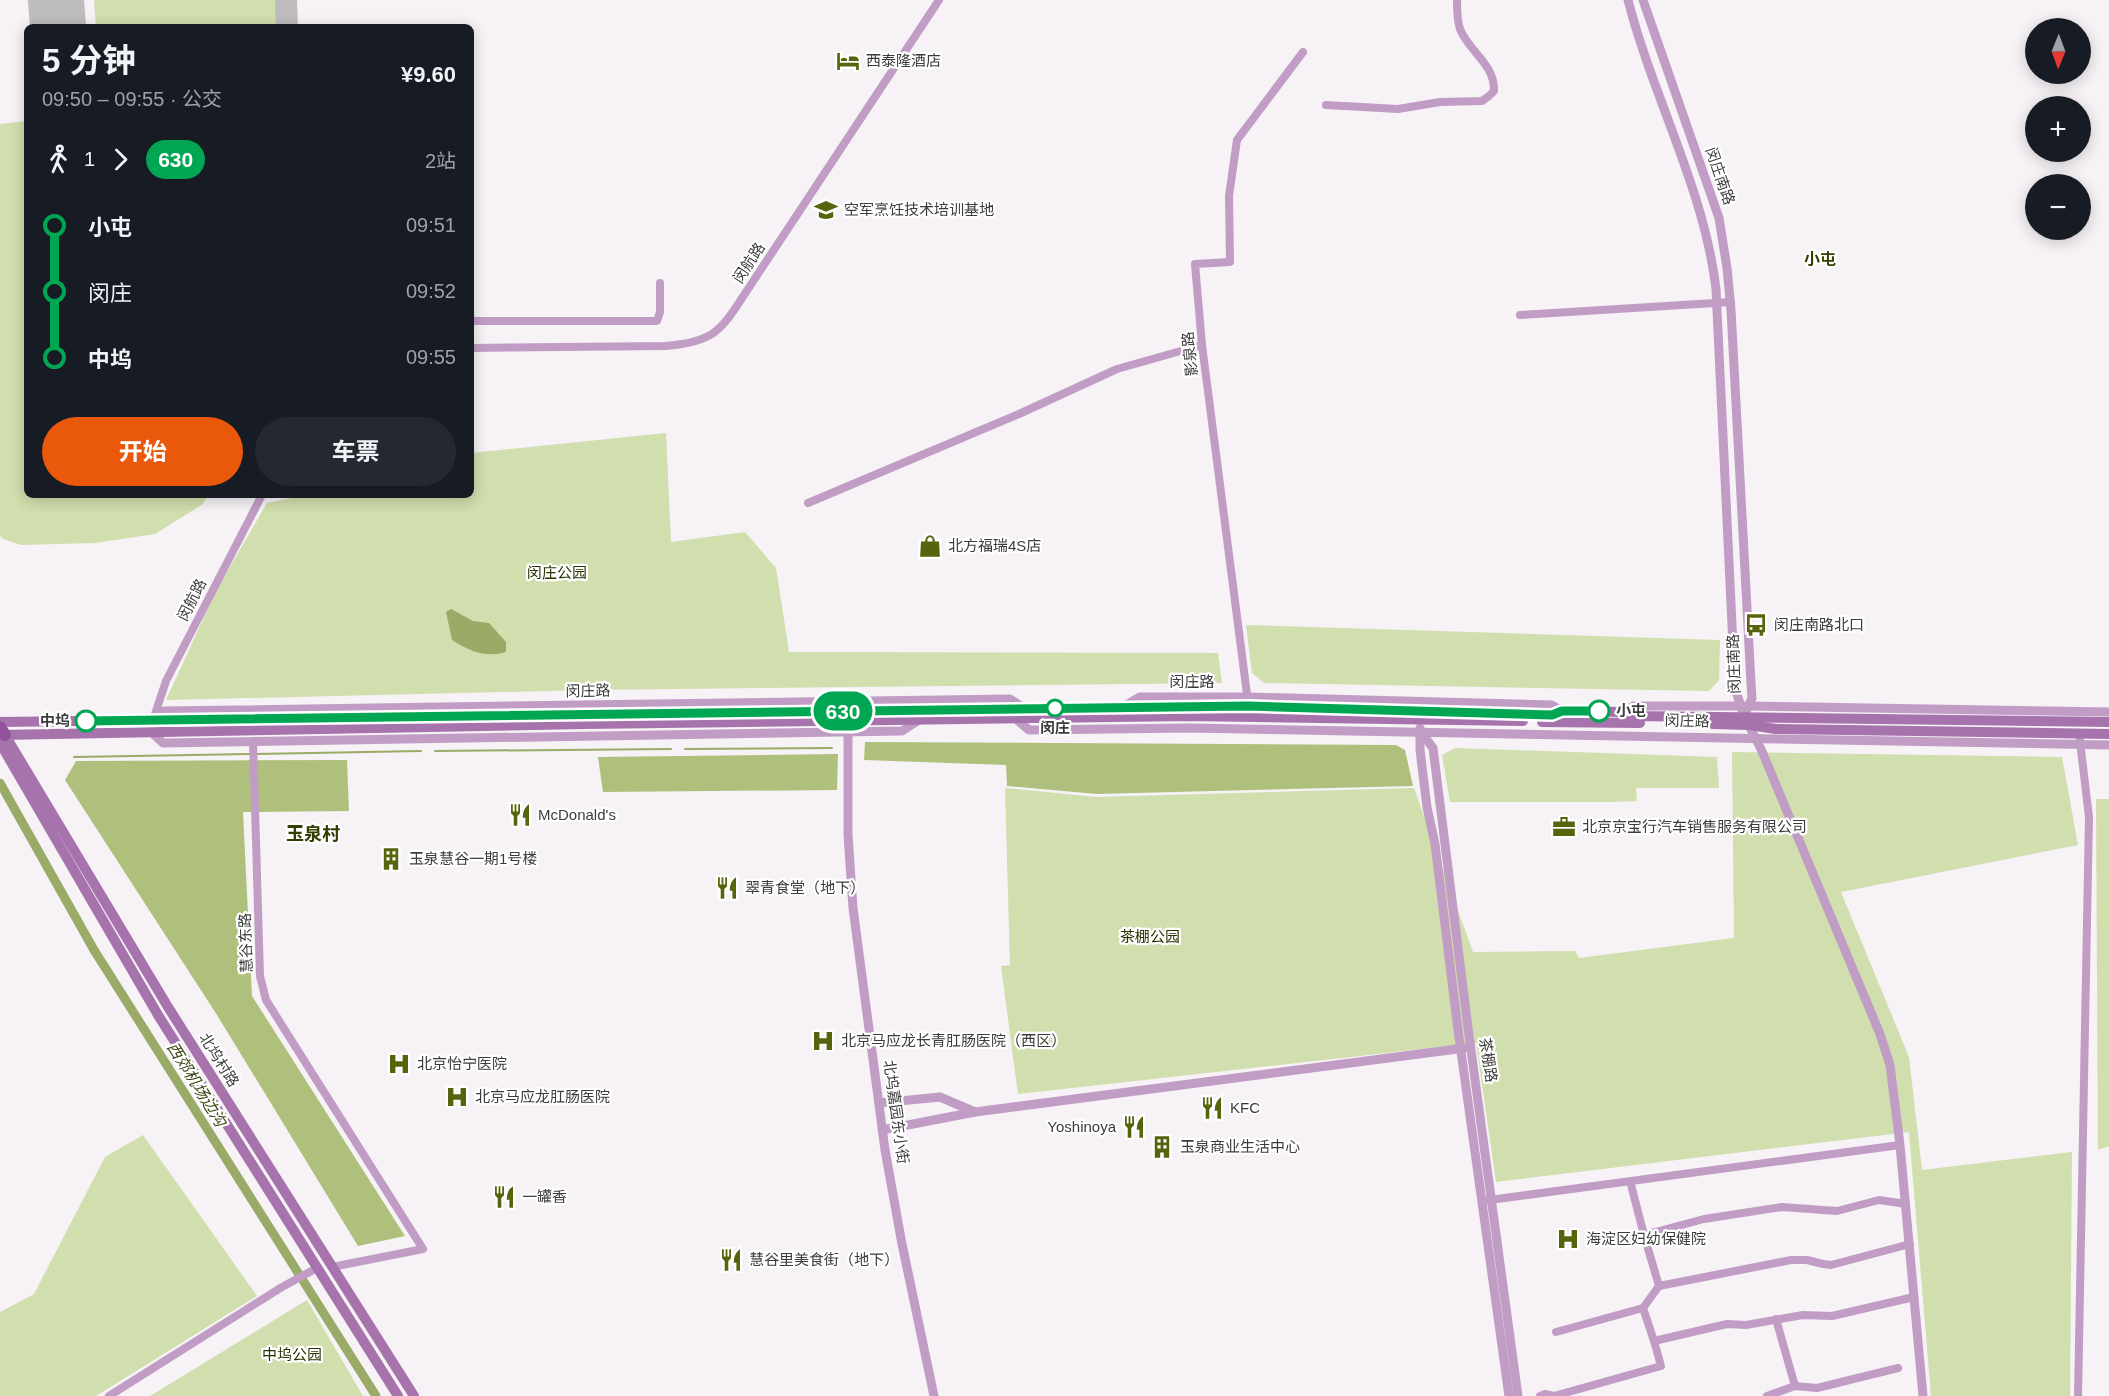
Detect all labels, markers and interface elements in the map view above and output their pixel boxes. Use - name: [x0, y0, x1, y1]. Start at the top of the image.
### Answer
- north arrow: [2025, 18, 2091, 84]
- map controls: [2025, 18, 2091, 240]
- text: 5 分钟: [42, 42, 136, 79]
- hotel icon: 西泰隆酒店: [835, 48, 861, 74]
- place label: 西泰隆酒店: [866, 52, 941, 69]
- text: ¥9.60: [401, 62, 456, 87]
- text: 09:50 – 09:55 · 公交: [42, 88, 222, 110]
- button: +: [2025, 96, 2091, 162]
- icon: walk: [42, 143, 75, 176]
- icon: forward: [104, 143, 137, 176]
- street label: 闵庄南路: [1703, 145, 1738, 207]
- text: 1: [84, 148, 95, 170]
- text: 630: [158, 148, 193, 171]
- text: 2站: [425, 150, 456, 172]
- button: −: [2025, 174, 2091, 240]
- school or university icon: 空军烹饪技术培训基地: [813, 197, 839, 223]
- place label: 空军烹饪技术培训基地: [844, 201, 994, 218]
- text: 09:51: [406, 214, 456, 236]
- text: 小屯: [88, 215, 132, 240]
- street label: 闵航路: [729, 239, 768, 286]
- district label: 小屯: [1804, 251, 1836, 268]
- text: 09:52: [406, 280, 456, 302]
- text: 闵庄: [88, 281, 132, 306]
- street label: 影泉路: [1179, 331, 1200, 377]
- text: 09:55: [406, 346, 456, 368]
- text: 中坞: [88, 347, 132, 372]
- button: 开始: [42, 417, 243, 486]
- button: 车票: [255, 417, 456, 486]
- shop icon: 北方福瑞4S店: [917, 533, 943, 559]
- place label: 北方福瑞4S店: [948, 537, 1041, 554]
- park label: 闵庄公园: [527, 564, 587, 581]
- street label: 闵航路: [174, 576, 209, 624]
- bus stop icon: 闵庄南路北口: [1743, 612, 1769, 638]
- place label: 闵庄南路北口: [1774, 616, 1864, 633]
- street label: 闵庄南路: [1724, 634, 1743, 694]
- street label: 闵庄路: [1169, 673, 1215, 690]
- street label: 闵庄路: [565, 682, 611, 699]
- line badge: 630: [808, 692, 878, 730]
- marker: 闵庄: [1046, 699, 1064, 717]
- text: 630: [825, 700, 861, 723]
- marker: 小屯: [1588, 700, 1610, 722]
- place label: 小屯: [1616, 702, 1646, 719]
- marker: 中坞: [75, 710, 97, 732]
- place label: 中坞: [40, 712, 70, 729]
- street label: 闵庄路: [1664, 712, 1710, 729]
- place label: 闵庄: [1040, 719, 1070, 736]
- restaurant icon: McDonald's: [507, 802, 533, 828]
- place label: McDonald's: [538, 806, 616, 823]
- office icon: 北京京宝行汽车销售服务有限公司: [1551, 814, 1577, 840]
- place label: 北京京宝行汽车销售服务有限公司: [1582, 818, 1807, 835]
- district label: 玉泉村: [286, 824, 340, 844]
- building icon: 玉泉慧谷一期1号楼: [378, 846, 404, 872]
- place label: 玉泉慧谷一期1号楼: [409, 850, 537, 867]
- restaurant icon: 翠青食堂（地下）: [714, 875, 740, 901]
- place label: 翠青食堂（地下）: [745, 879, 865, 896]
- street label: 慧谷东路: [236, 913, 255, 973]
- park label: 茶棚公园: [1120, 928, 1180, 945]
- hospital icon: 北京马应龙长青肛肠医院（西区）: [810, 1028, 836, 1054]
- street label: 北坞村路: [196, 1030, 243, 1090]
- place label: 北京马应龙长青肛肠医院（西区）: [841, 1032, 1066, 1049]
- street label: 茶棚路: [1477, 1036, 1500, 1083]
- water label: 西郊机场边沟: [164, 1039, 230, 1131]
- hospital icon: 北京怡宁医院: [386, 1051, 412, 1077]
- place label: 北京怡宁医院: [417, 1055, 507, 1072]
- street label: 北坞嘉园东小街: [881, 1059, 912, 1165]
- hospital icon: 北京马应龙肛肠医院: [444, 1084, 470, 1110]
- place label: 北京马应龙肛肠医院: [475, 1088, 610, 1105]
- restaurant icon: KFC: [1199, 1095, 1225, 1121]
- place label: KFC: [1230, 1099, 1260, 1116]
- restaurant icon: Yoshinoya: [1121, 1114, 1147, 1140]
- place label: Yoshinoya: [1047, 1118, 1117, 1135]
- building icon: 玉泉商业生活中心: [1149, 1134, 1175, 1160]
- place label: 玉泉商业生活中心: [1180, 1138, 1300, 1155]
- restaurant icon: 一罐香: [491, 1184, 517, 1210]
- place label: 一罐香: [522, 1188, 567, 1205]
- hospital icon: 海淀区妇幼保健院: [1555, 1226, 1581, 1252]
- place label: 海淀区妇幼保健院: [1586, 1230, 1706, 1247]
- restaurant icon: 慧谷里美食街（地下）: [718, 1247, 744, 1273]
- place label: 慧谷里美食街（地下）: [749, 1251, 899, 1268]
- park label: 中坞公园: [262, 1346, 322, 1363]

